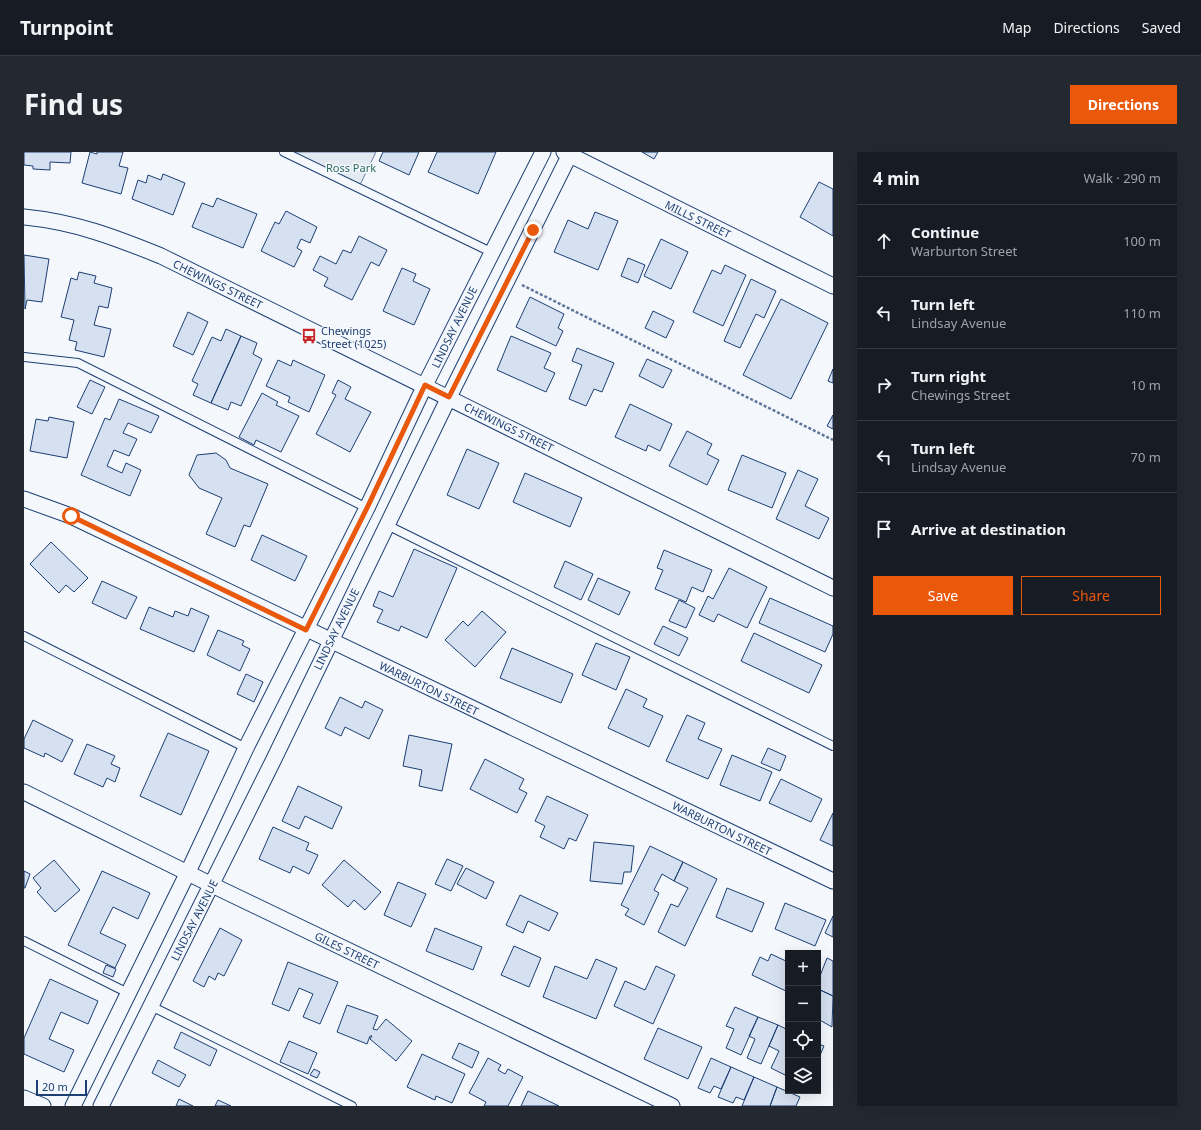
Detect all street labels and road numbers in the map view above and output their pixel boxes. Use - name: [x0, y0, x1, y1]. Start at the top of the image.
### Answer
- street label: MILLS STREET: [663, 197, 733, 241]
- street label: CHEWINGS STREET: [171, 256, 265, 312]
- street label: LINDSAY AVENUE: [428, 284, 480, 370]
- street label: CHEWINGS STREET: [462, 399, 556, 455]
- street label: LINDSAY AVENUE: [310, 586, 362, 672]
- street label: WARBURTON STREET: [377, 657, 481, 719]
- street label: WARBURTON STREET: [670, 797, 774, 859]
- street label: LINDSAY AVENUE: [167, 877, 221, 963]
- street label: GILES STREET: [312, 928, 382, 972]

